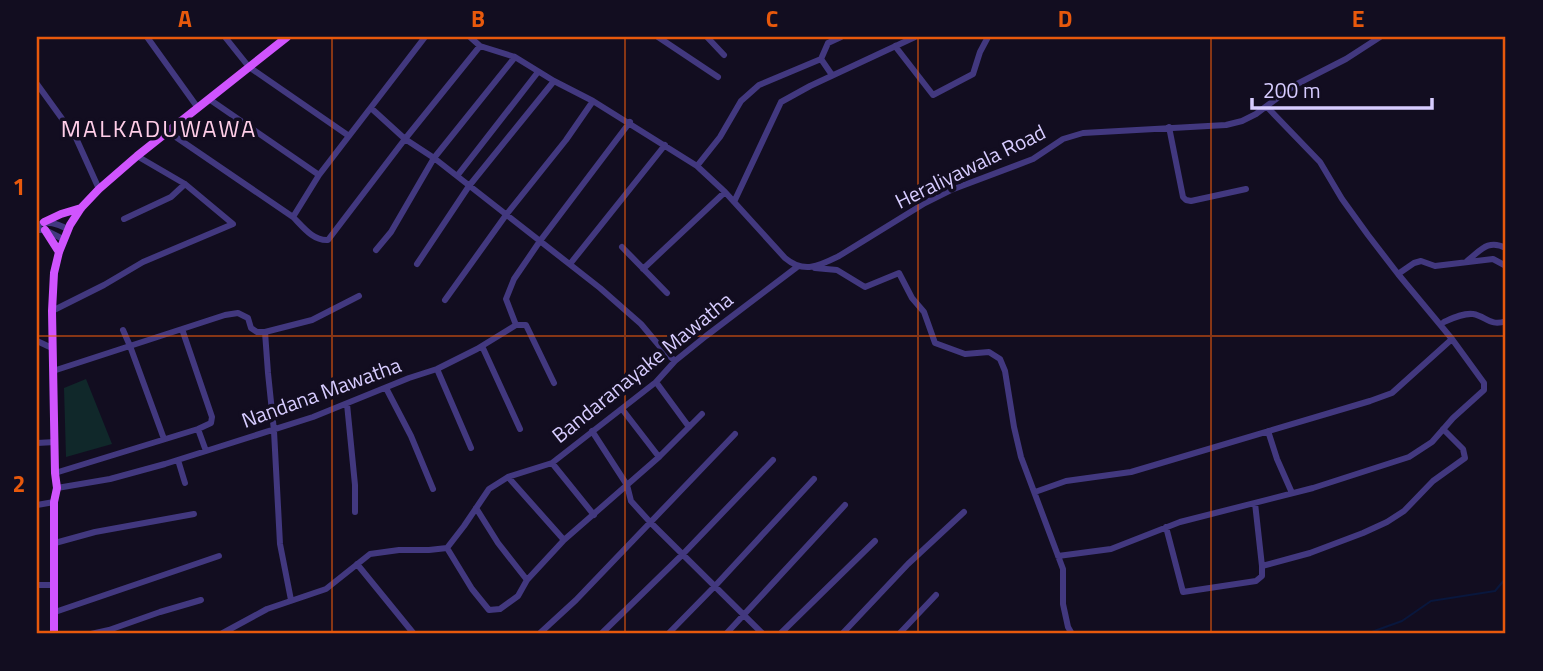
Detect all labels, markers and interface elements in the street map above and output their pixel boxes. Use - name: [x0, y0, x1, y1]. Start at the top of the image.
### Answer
- text: A: [178, 1, 192, 36]
- text: B: [471, 1, 485, 36]
- text: C: [766, 1, 778, 36]
- text: D: [1058, 1, 1072, 36]
- text: E: [1352, 1, 1364, 36]
- scale bar: [1252, 66, 1433, 110]
- text: 200 m: [1263, 74, 1320, 106]
- district label: MALKADUWAWA: [61, 110, 257, 146]
- street label: Heraliyawala Road: [889, 116, 1051, 216]
- text: 1: [13, 169, 25, 204]
- street label: Bandaranayake Mawatha: [544, 283, 740, 450]
- street label: Nandana Mawatha: [237, 348, 406, 436]
- text: 2: [13, 466, 25, 501]

